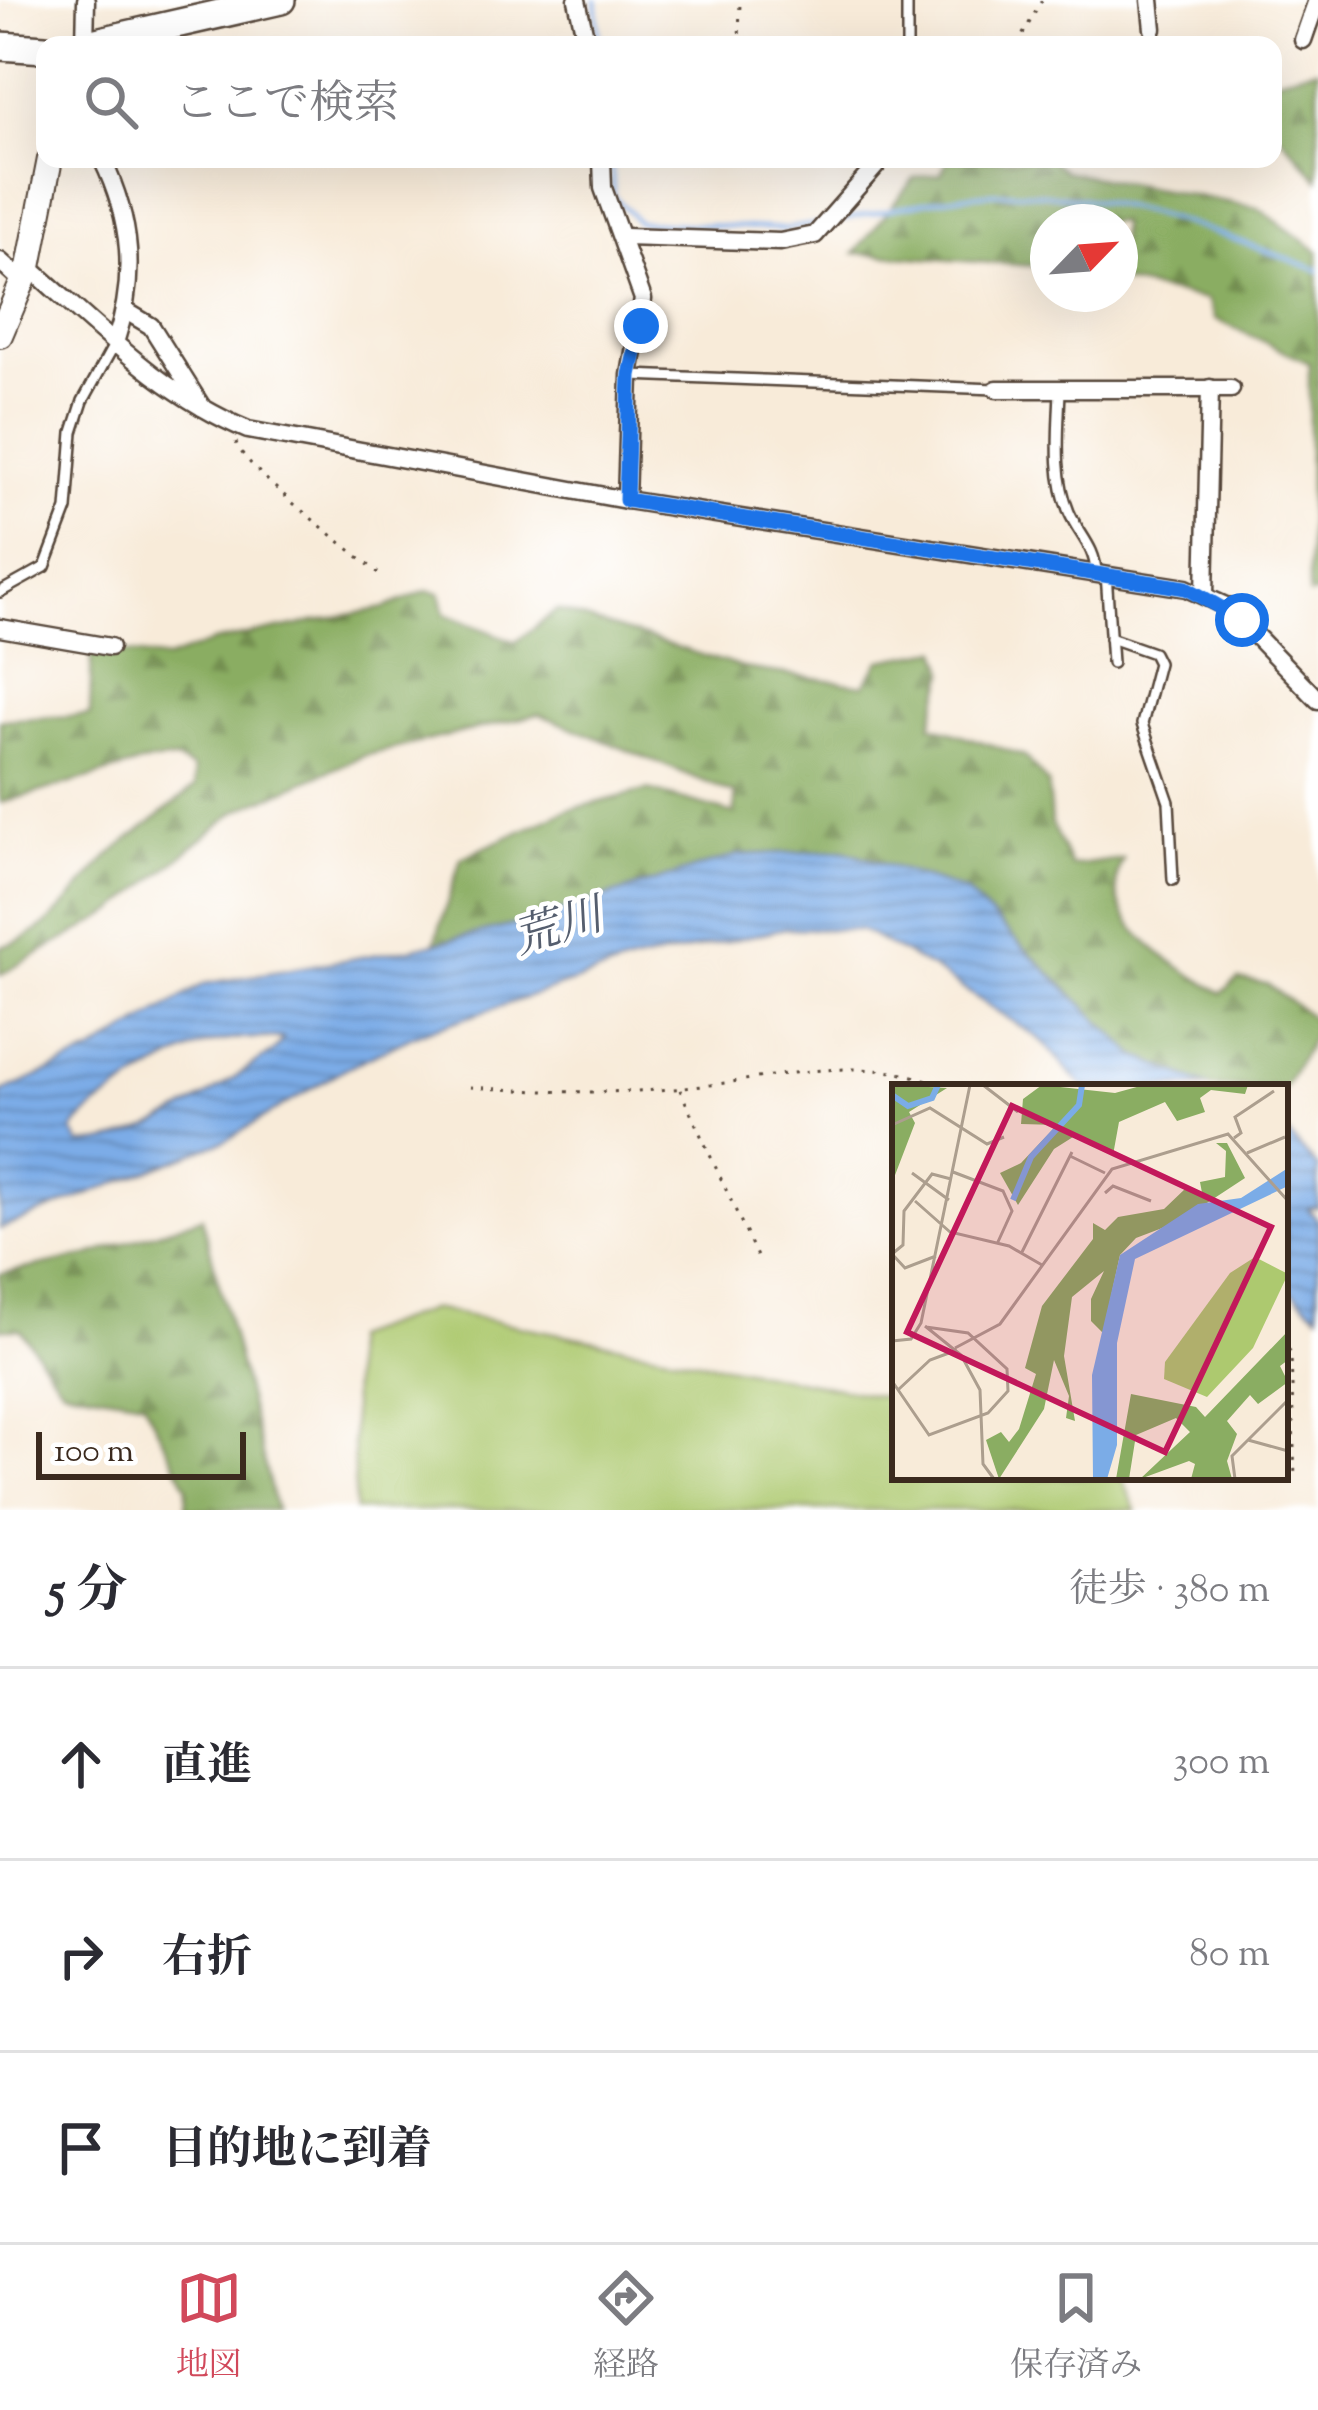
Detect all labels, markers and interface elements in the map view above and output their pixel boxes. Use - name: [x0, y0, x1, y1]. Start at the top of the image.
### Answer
- search box: [36, 36, 1282, 168]
- icon: search: [78, 69, 144, 135]
- text: ここで検索: [174, 74, 399, 139]
- north arrow: [1030, 204, 1138, 312]
- route end: [614, 299, 668, 353]
- route start: [1215, 593, 1269, 647]
- water label: 荒川: [506, 884, 616, 974]
- inset map: [892, 1084, 1288, 1480]
- scale bar: [36, 1426, 246, 1479]
- text: 100 m: [54, 1429, 134, 1477]
- text: 5 分: [48, 1557, 127, 1630]
- text: 徒歩 · 380 m: [1069, 1564, 1270, 1620]
- icon: ahead: [48, 1731, 114, 1797]
- text: 直進: [162, 1736, 252, 1801]
- text: 300 m: [1173, 1736, 1270, 1792]
- icon: right: [48, 1923, 114, 1989]
- text: 右折: [162, 1928, 252, 1993]
- text: 80 m: [1189, 1928, 1270, 1984]
- icon: arrive: [48, 2115, 114, 2181]
- text: 目的地に到着: [162, 2120, 432, 2185]
- tab: 地図: [176, 2265, 242, 2391]
- tab: 経路: [593, 2265, 659, 2391]
- tab: 保存済み: [1010, 2265, 1142, 2391]

